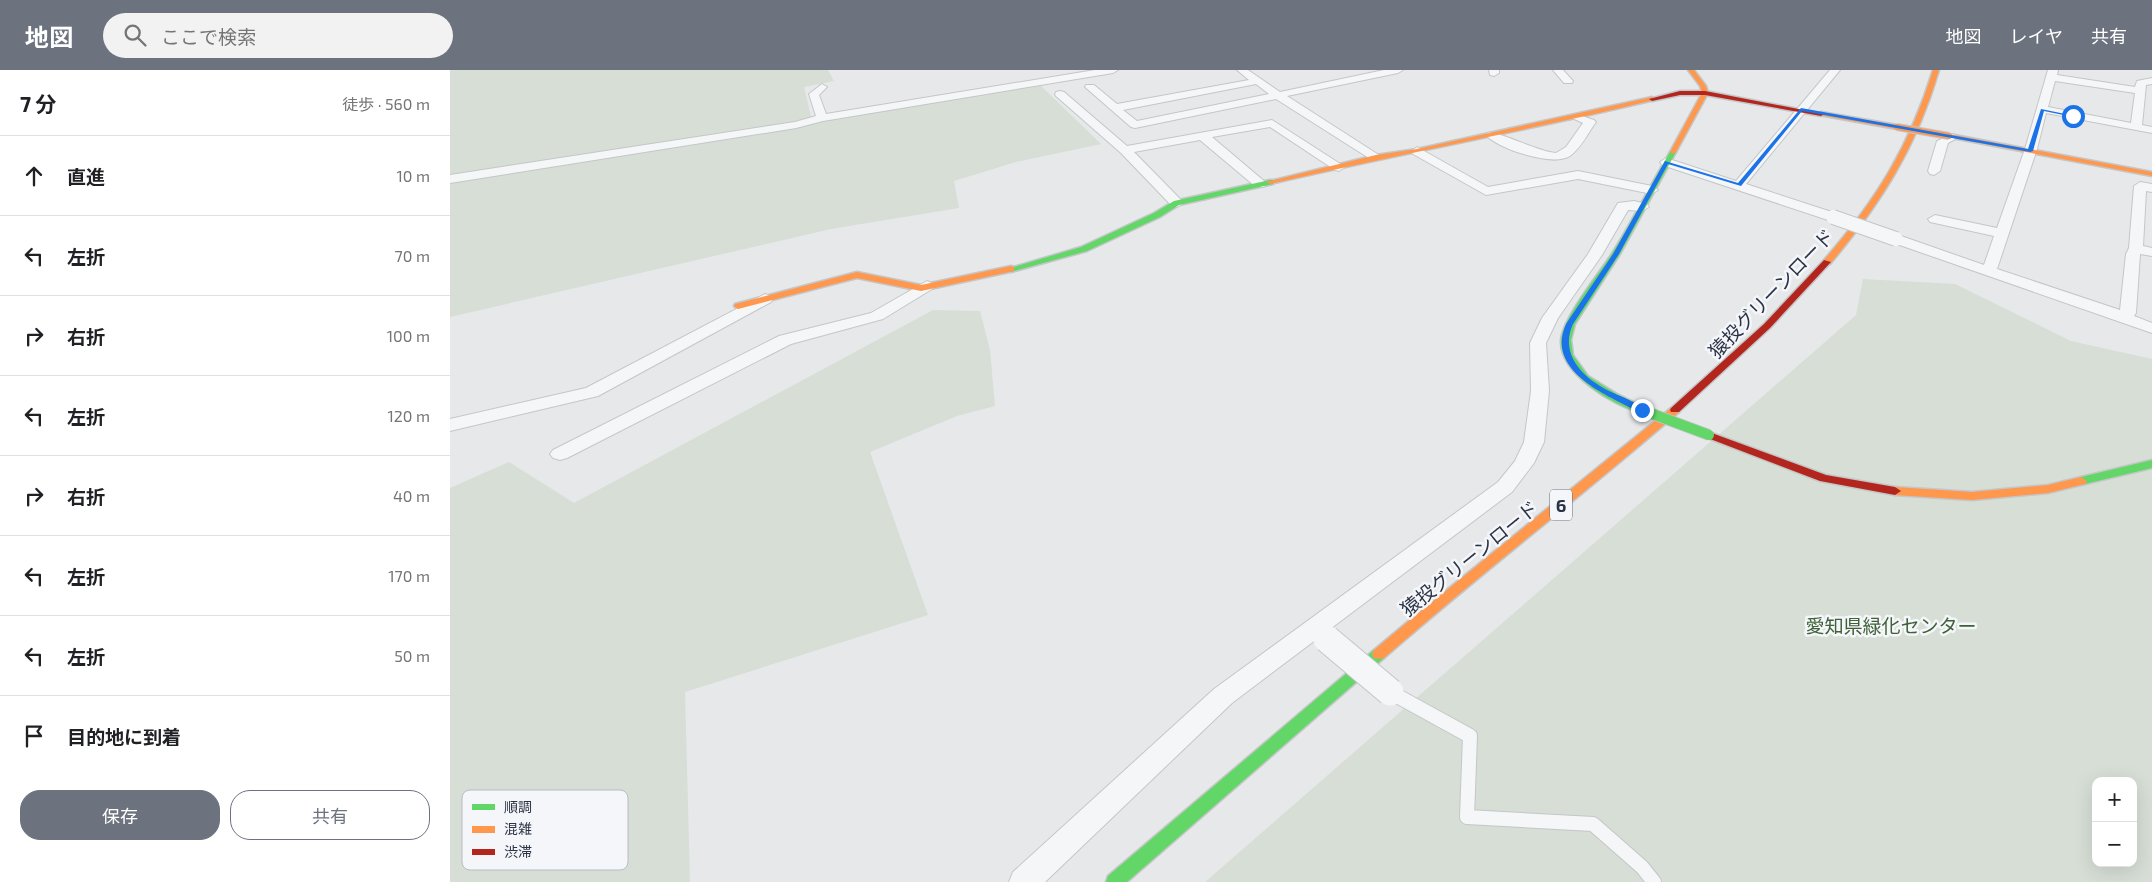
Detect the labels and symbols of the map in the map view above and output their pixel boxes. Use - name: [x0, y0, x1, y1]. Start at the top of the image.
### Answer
- route start: [2062, 105, 2085, 128]
- street label: 猿投グリーンロード: [1704, 224, 1838, 362]
- route end: [1631, 399, 1654, 422]
- road number: 6: [1550, 490, 1572, 520]
- street label: 猿投グリーンロード: [1396, 496, 1542, 620]
- park label: 愛知県緑化センター: [1805, 614, 1977, 637]
- legend: [462, 790, 628, 870]
- text: 順調: [504, 798, 532, 815]
- text: 混雑: [504, 820, 532, 837]
- text: 渋滞: [504, 843, 532, 860]

